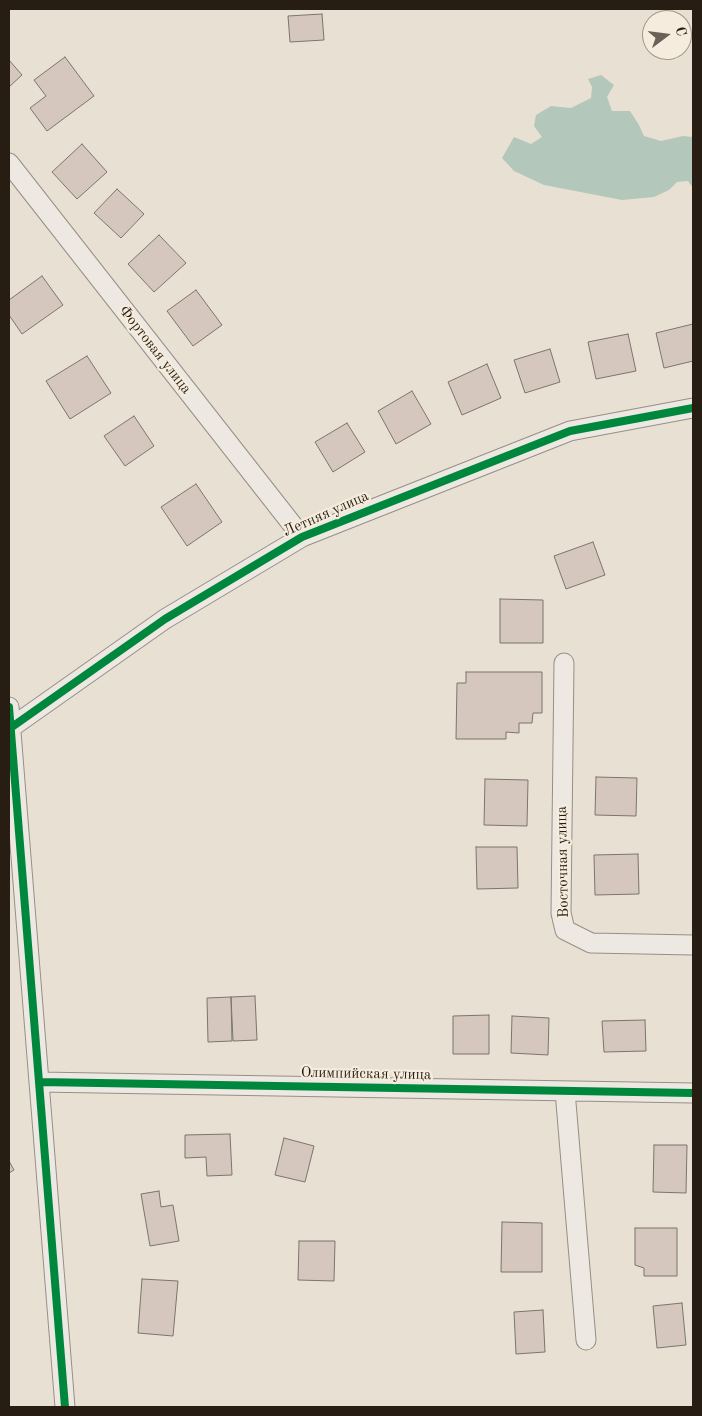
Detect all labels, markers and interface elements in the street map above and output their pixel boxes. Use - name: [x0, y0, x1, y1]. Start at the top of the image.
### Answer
- north arrow: [642, 10, 692, 60]
- text: С: [673, 25, 688, 38]
- street label: Фортовая улица: [115, 302, 195, 398]
- street label: Летняя улица: [280, 487, 372, 541]
- street label: Восточная улица: [553, 806, 573, 918]
- street label: Олимпийская улица: [301, 1064, 431, 1084]

